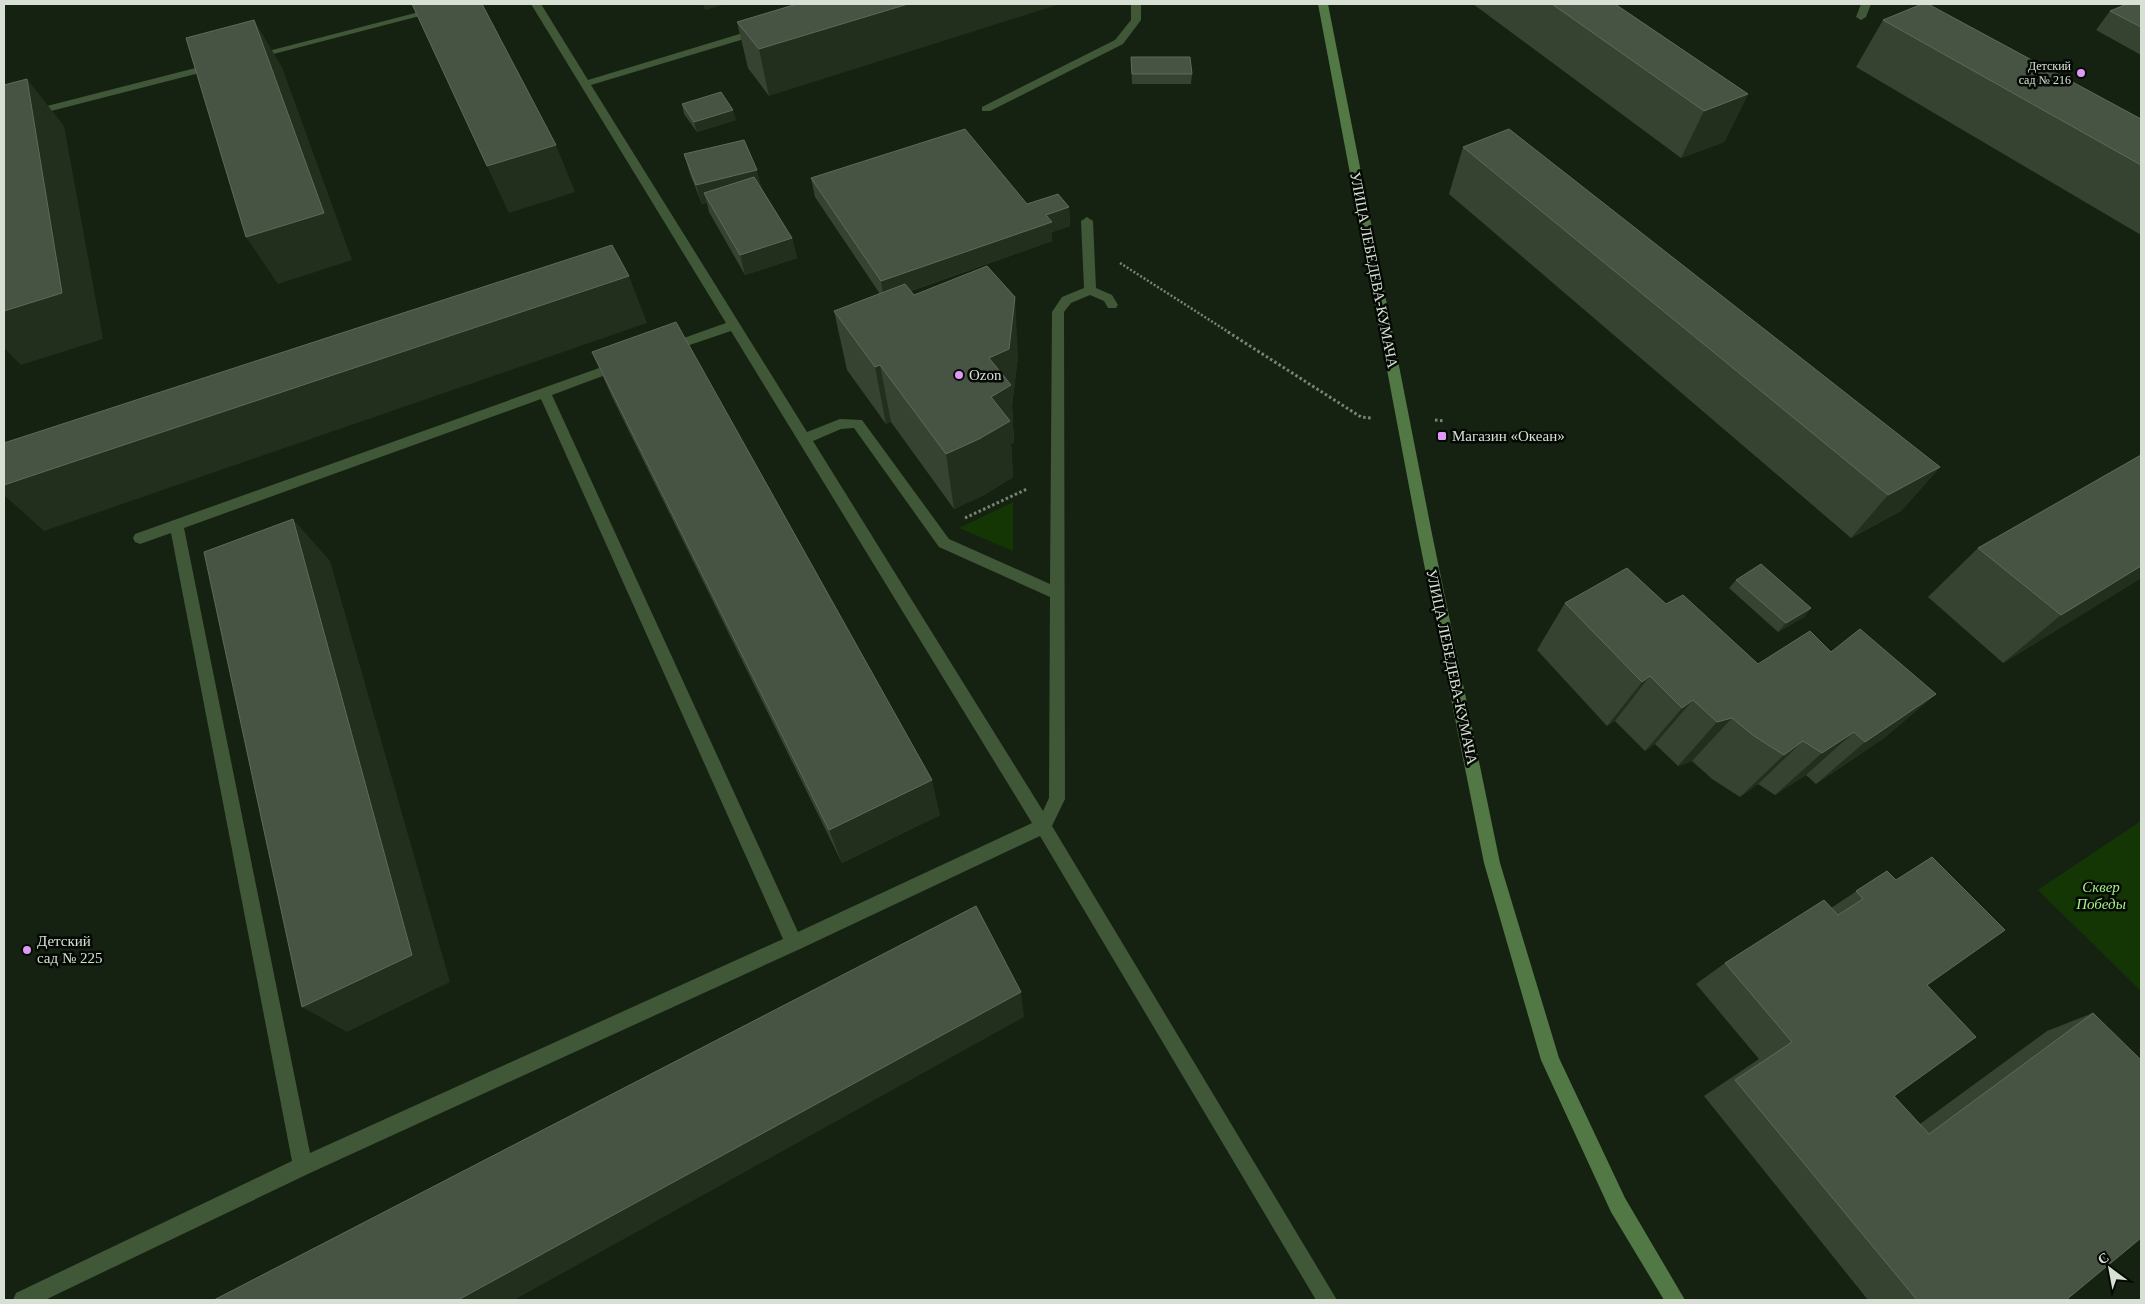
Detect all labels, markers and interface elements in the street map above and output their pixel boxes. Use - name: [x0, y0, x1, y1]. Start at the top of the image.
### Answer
- place label: Детский сад № 216: [2019, 59, 2072, 87]
- marker: Детский сад № 216: [2075, 67, 2087, 79]
- street label: УЛИЦА ЛЕБЕДЕВА-КУМАЧА: [1347, 171, 1401, 370]
- place label: Ozon: [969, 367, 1002, 383]
- marker: Ozon: [953, 369, 965, 381]
- place label: Магазин «Океан»: [1452, 428, 1565, 444]
- marker: Магазин «Океан»: [1436, 430, 1448, 442]
- street label: УЛИЦА ЛЕБЕДЕВА-КУМАЧА: [1423, 568, 1481, 766]
- park label: Сквер Победы: [2075, 879, 2126, 912]
- place label: Детский сад № 225: [37, 933, 102, 966]
- marker: Детский сад № 225: [21, 944, 33, 956]
- north arrow: [2085, 1244, 2135, 1294]
- text: С: [2095, 1249, 2112, 1267]

